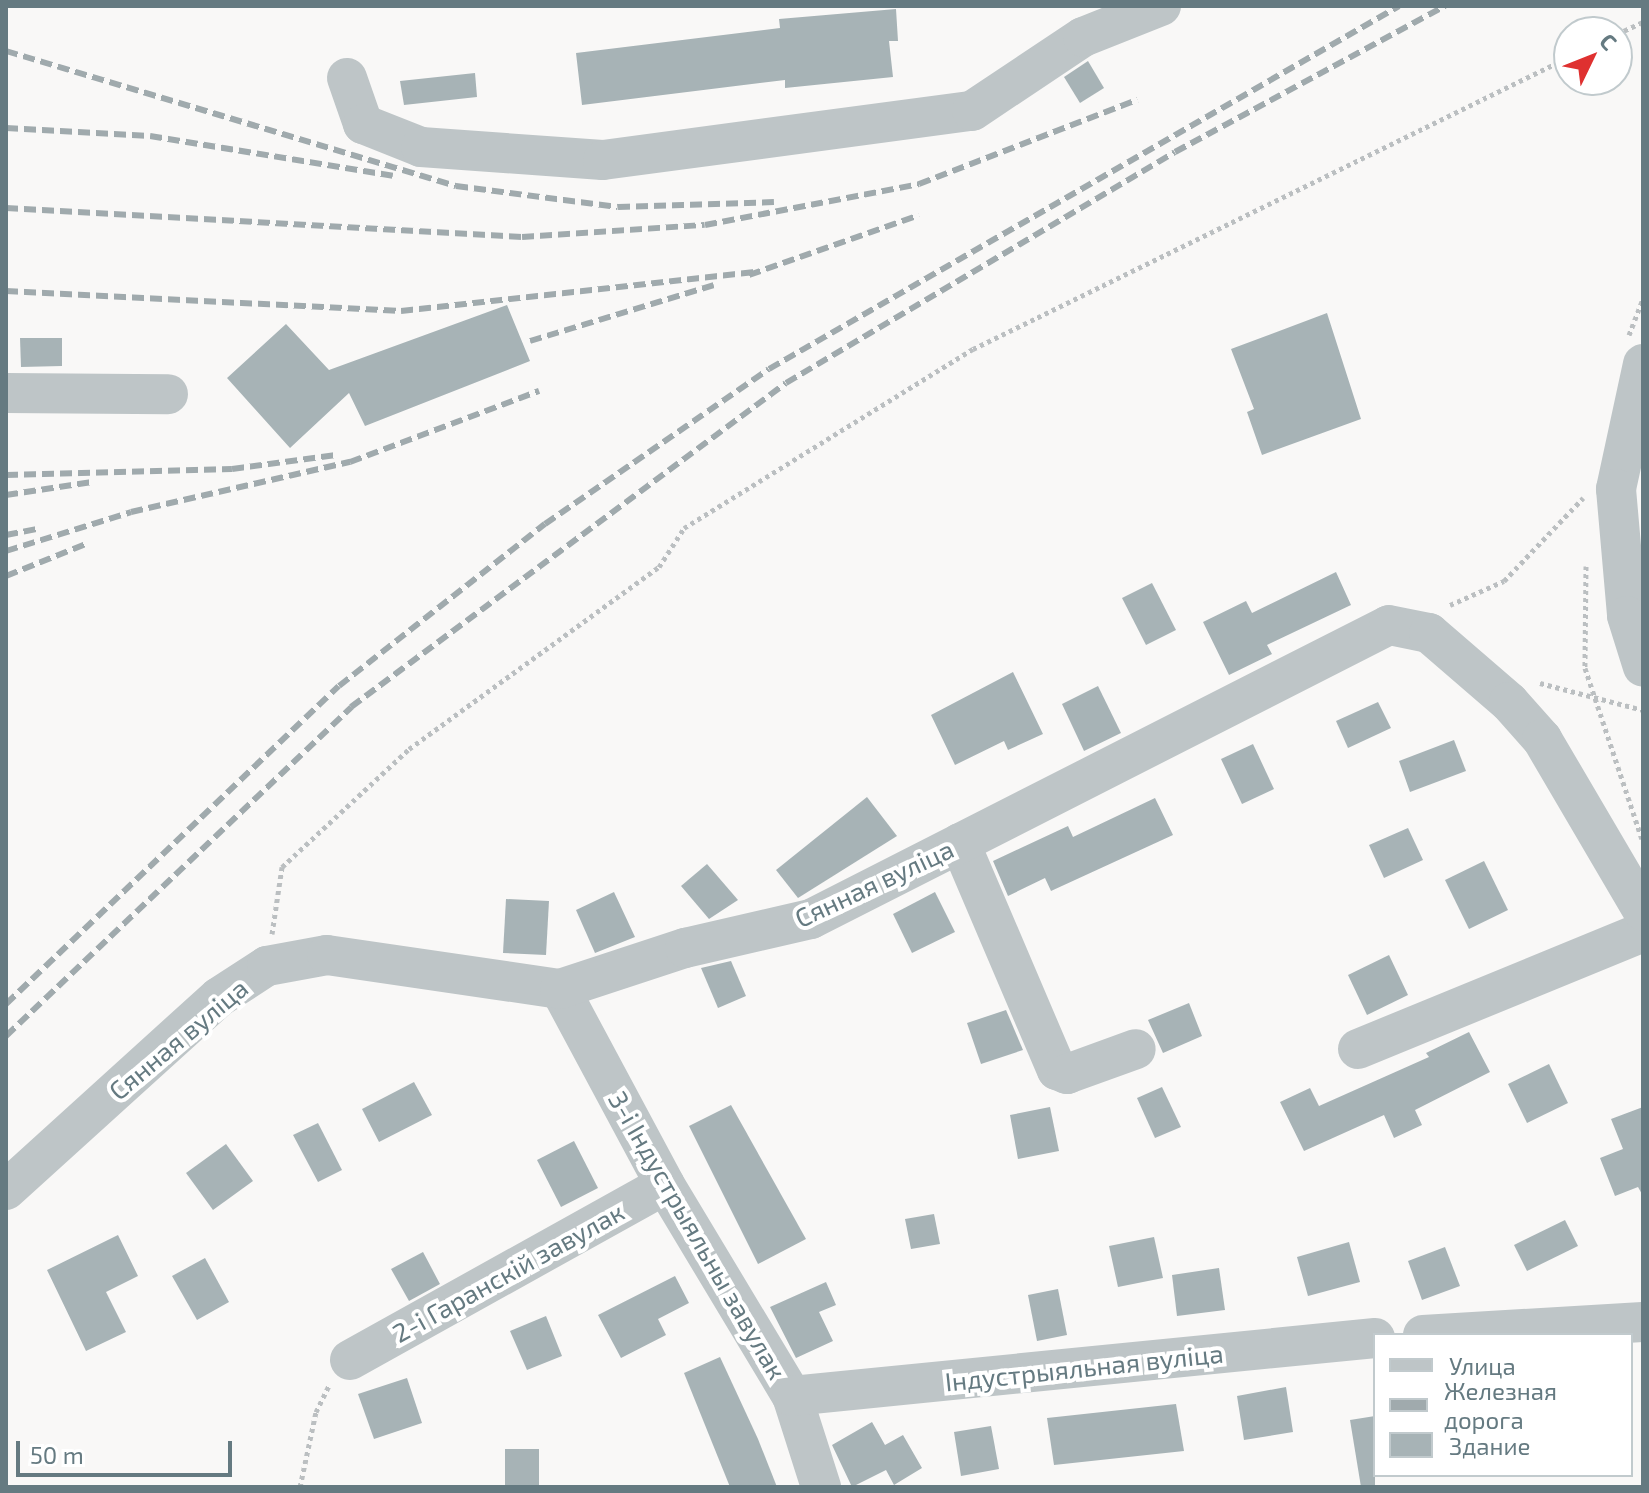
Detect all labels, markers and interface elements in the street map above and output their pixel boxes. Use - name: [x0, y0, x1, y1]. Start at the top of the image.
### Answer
- north arrow: [1553, 16, 1633, 96]
- text: С: [1595, 27, 1623, 55]
- street label: Сянная вуліца: [790, 833, 958, 933]
- street label: Сянная вуліца: [102, 972, 254, 1106]
- street label: 3-і Індустрыяльны завулак: [603, 1085, 793, 1385]
- street label: 2-і Гаранскій завулак: [387, 1195, 629, 1349]
- legend: [1373, 1333, 1633, 1477]
- street label: Індустрыяльная вуліца: [943, 1337, 1225, 1397]
- text: Улица: [1449, 1351, 1516, 1380]
- text: Железная дорога: [1444, 1376, 1557, 1434]
- scale bar: [20, 1425, 236, 1475]
- text: Здание: [1449, 1431, 1531, 1460]
- text: 50 m: [30, 1440, 84, 1469]

